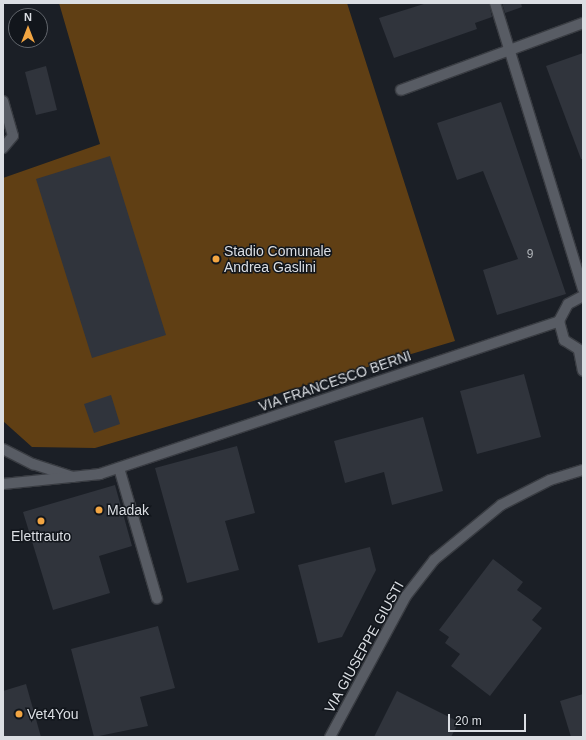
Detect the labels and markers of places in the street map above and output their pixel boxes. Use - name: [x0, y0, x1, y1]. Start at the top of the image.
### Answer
- place label: Stadio Comunale Andrea Gaslini: [224, 243, 331, 276]
- marker: Stadio Comunale Andrea Gaslini: [211, 254, 221, 264]
- place label: Madak: [107, 502, 149, 518]
- marker: Madak: [94, 505, 104, 515]
- marker: Elettrauto: [36, 516, 46, 526]
- place label: Elettrauto: [11, 528, 71, 544]
- place label: Vet4You: [27, 706, 79, 722]
- marker: Vet4You: [14, 709, 24, 719]

